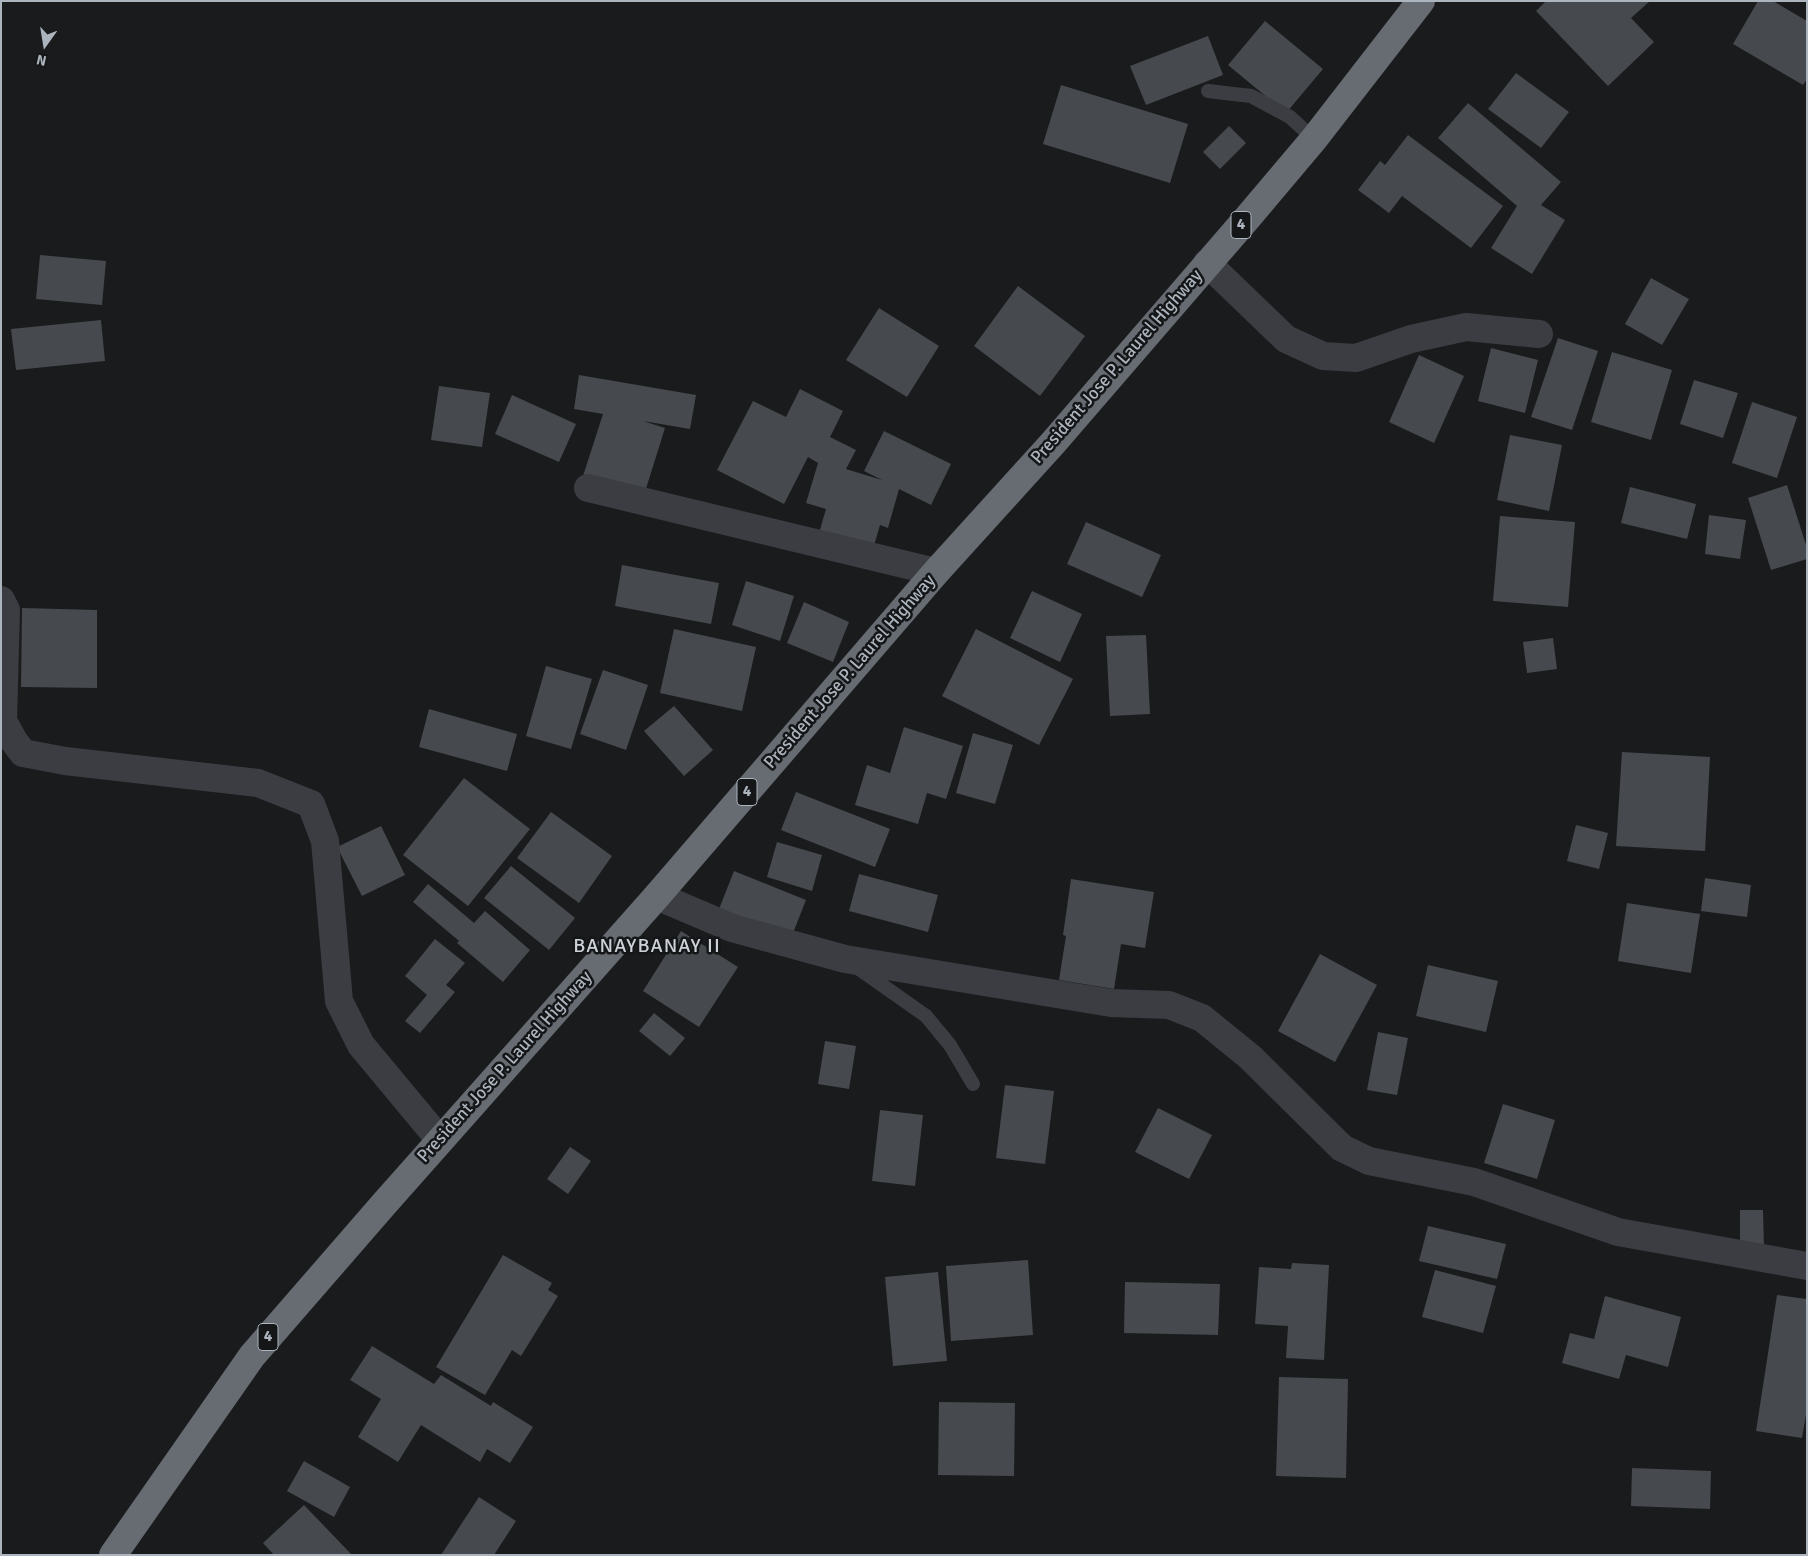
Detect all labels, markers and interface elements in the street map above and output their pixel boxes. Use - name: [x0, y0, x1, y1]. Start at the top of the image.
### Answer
- north arrow: [20, 20, 70, 70]
- text: N: [35, 51, 48, 69]
- road number: 4: [1231, 212, 1251, 238]
- street label: President Jose P. Laurel Highway: [1027, 265, 1207, 469]
- street label: President Jose P. Laurel Highway: [760, 570, 940, 774]
- road number: 4: [737, 779, 757, 806]
- district label: BANAYBANAY II: [572, 935, 722, 959]
- street label: President Jose P. Laurel Highway: [413, 967, 597, 1167]
- road number: 4: [258, 1324, 278, 1350]

